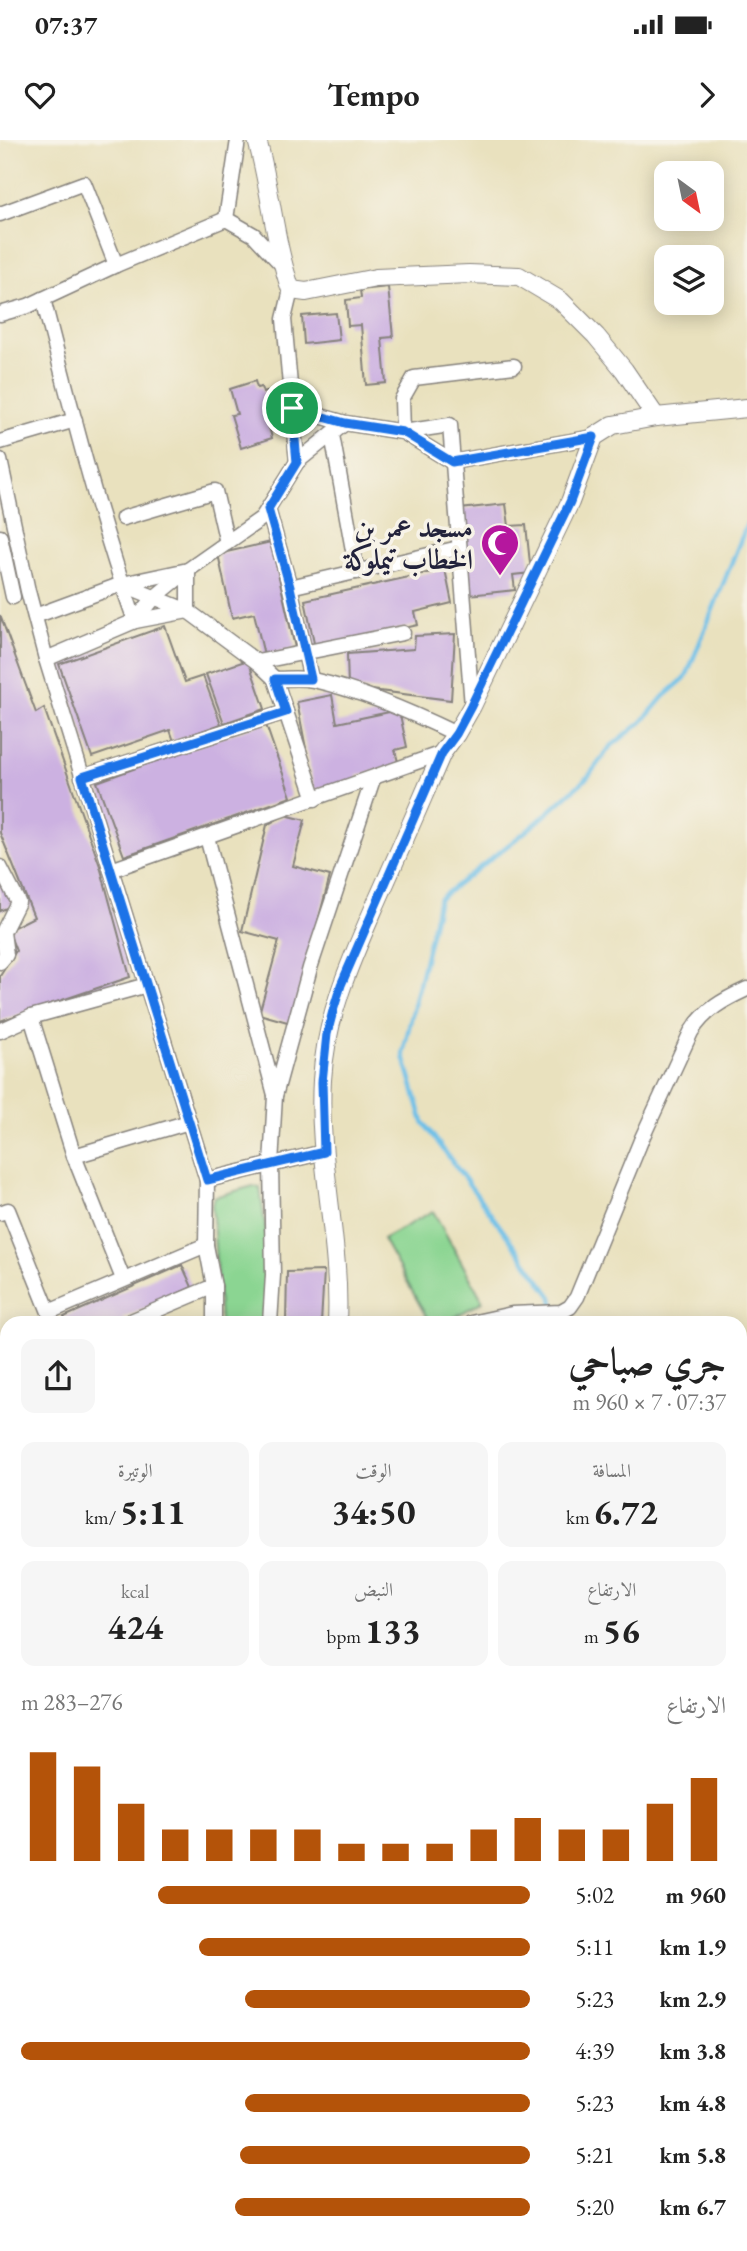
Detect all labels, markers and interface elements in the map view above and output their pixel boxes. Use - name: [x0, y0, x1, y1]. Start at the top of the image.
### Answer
- text: 07:37: [35, 8, 97, 42]
- text: Tempo: [327, 74, 420, 116]
- icon: heart: [21, 76, 59, 114]
- icon: forward: [688, 76, 726, 114]
- north arrow: [654, 161, 724, 231]
- map controls: [654, 161, 724, 315]
- button: layers: [654, 245, 724, 315]
- pin: [262, 378, 322, 438]
- icon: arrive: [273, 389, 311, 427]
- place label: مسجد عمر بن الخطاب تيملوكة: [342, 509, 473, 577]
- mosque icon: مسجد عمر بن الخطاب تيملوكة: [479, 522, 521, 577]
- text: جري صباحي: [569, 1336, 726, 1385]
- button: share: [21, 1339, 95, 1413]
- text: 07:37 · 7 × 960 m: [573, 1387, 726, 1417]
- text: الوتيرة: [118, 1458, 153, 1483]
- text: الوقت: [355, 1458, 392, 1483]
- text: المسافة: [592, 1458, 631, 1483]
- text: 5:11: [120, 1489, 185, 1534]
- text: 34:50: [332, 1489, 415, 1534]
- text: 6.72: [593, 1489, 658, 1534]
- text: /km: [85, 1505, 120, 1530]
- text: km: [566, 1505, 593, 1530]
- text: النبض: [354, 1577, 393, 1602]
- text: الارتفاع: [587, 1577, 636, 1602]
- text: kcal: [121, 1579, 149, 1604]
- text: 424: [107, 1604, 163, 1649]
- text: 133: [365, 1608, 420, 1653]
- text: 56: [603, 1608, 640, 1653]
- text: bpm: [327, 1624, 365, 1649]
- text: m: [584, 1624, 603, 1649]
- text: 276–283 m: [21, 1687, 122, 1717]
- text: الارتفاع: [666, 1690, 726, 1720]
- text: 5:02: [575, 1880, 614, 1910]
- text: 960 m: [665, 1880, 726, 1910]
- text: 5:11: [575, 1932, 614, 1962]
- text: 1.9 km: [659, 1932, 726, 1962]
- text: 5:23: [575, 1984, 614, 2014]
- text: 2.9 km: [659, 1984, 726, 2014]
- text: 4:39: [575, 2036, 614, 2066]
- text: 3.8 km: [659, 2036, 726, 2066]
- text: 5:23: [575, 2088, 614, 2118]
- text: 4.8 km: [659, 2088, 726, 2118]
- text: 5:21: [575, 2140, 614, 2170]
- text: 5.8 km: [659, 2140, 726, 2170]
- text: 5:20: [575, 2192, 614, 2222]
- text: 6.7 km: [659, 2192, 726, 2222]

